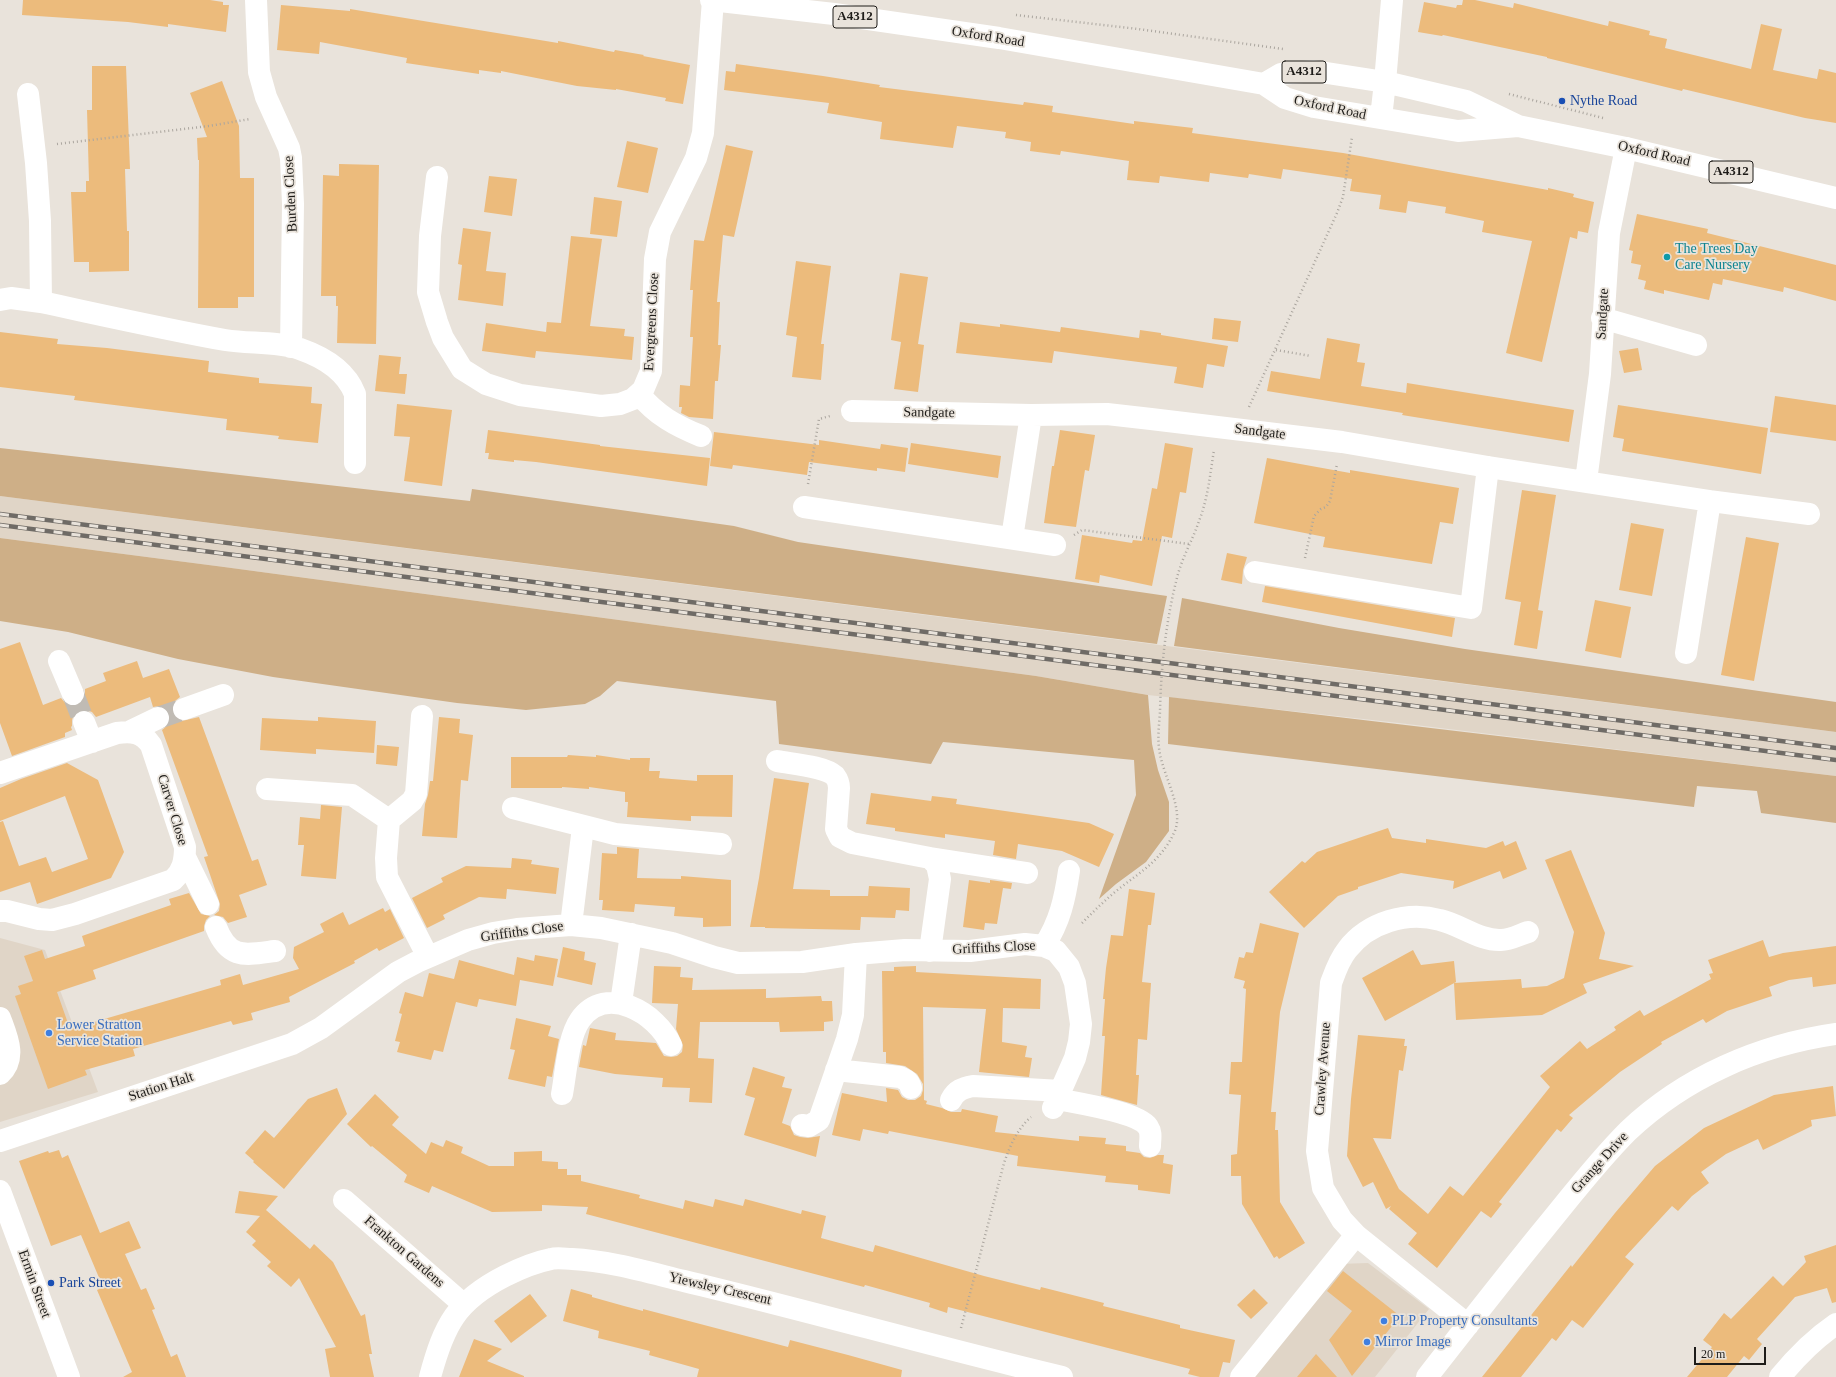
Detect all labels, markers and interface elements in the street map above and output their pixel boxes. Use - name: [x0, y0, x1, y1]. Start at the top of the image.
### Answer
- road number: A4312: [833, 6, 877, 28]
- street label: Oxford Road: [950, 23, 1026, 51]
- road number: A4312: [1282, 61, 1326, 83]
- street label: Oxford Road: [1292, 92, 1368, 124]
- place label: Nythe Road: [1570, 93, 1637, 109]
- marker: Nythe Road: [1557, 96, 1567, 106]
- street label: Oxford Road: [1616, 138, 1692, 170]
- street label: Burden Close: [281, 155, 301, 233]
- road number: A4312: [1709, 161, 1753, 183]
- place label: The Trees Day Care Nursery: [1675, 241, 1758, 274]
- marker: The Trees Day Care Nursery: [1662, 252, 1672, 262]
- street label: Evergreens Close: [641, 273, 663, 371]
- street label: Sandgate: [1593, 288, 1613, 340]
- street label: Sandgate: [903, 404, 955, 422]
- street label: Sandgate: [1234, 421, 1286, 443]
- street label: Carver Close: [153, 772, 191, 848]
- street label: Griffiths Close: [480, 918, 564, 946]
- street label: Griffiths Close: [952, 937, 1036, 959]
- place label: Lower Stratton Service Station: [57, 1017, 142, 1050]
- street label: Crawley Avenue: [1311, 1022, 1335, 1116]
- marker: Lower Stratton Service Station: [44, 1028, 54, 1038]
- street label: Station Halt: [126, 1069, 196, 1105]
- street label: Grange Drive: [1568, 1129, 1632, 1197]
- street label: Frankton Gardens: [360, 1213, 448, 1291]
- street label: Ermin Street: [14, 1248, 54, 1320]
- street label: Yiewsley Crescent: [667, 1269, 773, 1309]
- place label: Park Street: [59, 1275, 121, 1291]
- marker: Park Street: [46, 1278, 56, 1288]
- place label: PLP Property Consultants: [1392, 1313, 1537, 1329]
- marker: PLP Property Consultants: [1379, 1316, 1389, 1326]
- place label: Mirror Image: [1375, 1334, 1451, 1350]
- marker: Mirror Image: [1362, 1337, 1372, 1347]
- scale bar: [1696, 1339, 1768, 1365]
- text: 20 m: [1701, 1347, 1725, 1361]

